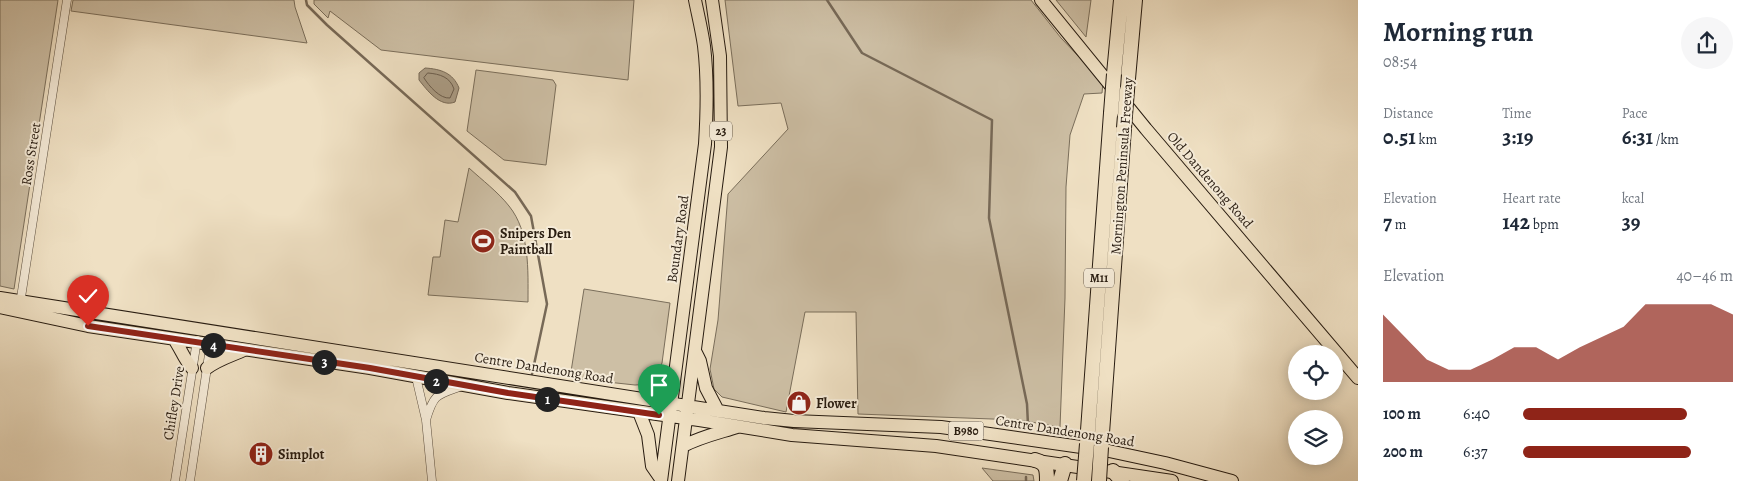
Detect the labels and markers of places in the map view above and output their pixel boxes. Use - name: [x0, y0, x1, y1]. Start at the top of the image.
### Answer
- place label: Snipers Den Paintball: [500, 224, 571, 259]
- sports icon: Snipers Den Paintball: [470, 228, 496, 254]
- pin: [67, 275, 109, 326]
- pin: 4: [200, 332, 226, 358]
- pin: 3: [312, 350, 336, 374]
- pin: [638, 364, 680, 415]
- pin: 2: [424, 368, 448, 394]
- pin: 1: [534, 386, 560, 412]
- shop icon: Flower: [786, 390, 812, 416]
- place label: Flower: [816, 394, 857, 413]
- building icon: Simplot: [248, 441, 274, 467]
- place label: Simplot: [278, 445, 325, 464]

